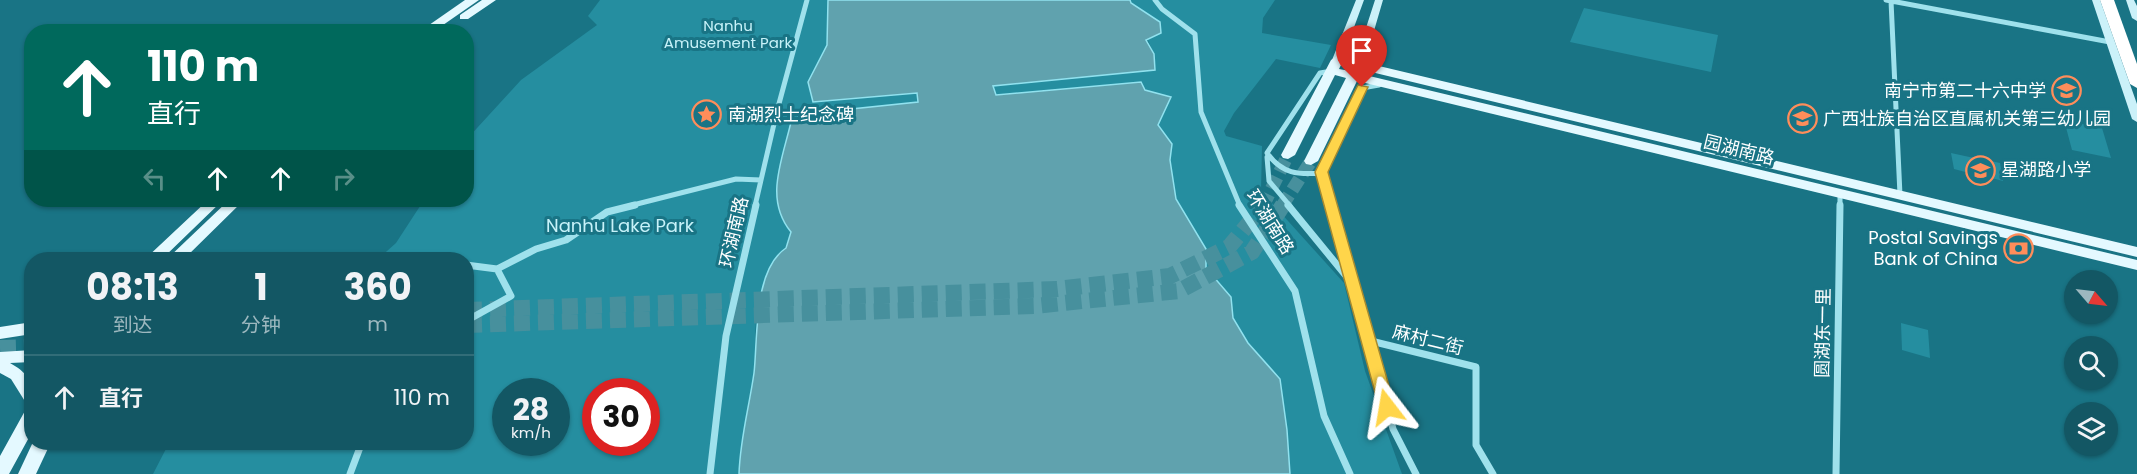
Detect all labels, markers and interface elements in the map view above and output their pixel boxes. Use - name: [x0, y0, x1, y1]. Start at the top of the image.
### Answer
- park label: Nanhu Amusement Park: [664, 15, 792, 53]
- pin: [1336, 25, 1387, 87]
- icon: arrive: [1345, 34, 1378, 67]
- text: 110 m: [147, 37, 259, 96]
- icon: ahead: [48, 48, 126, 126]
- school or university icon: 南宁市第二十六中学: [2051, 75, 2083, 107]
- place label: 南宁市第二十六中学: [1884, 78, 2046, 103]
- text: 直行: [147, 95, 201, 132]
- place icon: 南湖烈士纪念碑: [691, 99, 723, 131]
- place label: 南湖烈士纪念碑: [728, 102, 854, 127]
- school or university icon: 广西壮族自治区直属机关第三幼儿园: [1786, 103, 1818, 135]
- place label: 广西壮族自治区直属机关第三幼儿园: [1823, 106, 2111, 131]
- street label: 园湖南路: [1701, 129, 1777, 170]
- school or university icon: 星湖路小学: [1964, 154, 1996, 186]
- place label: 星湖路小学: [2001, 157, 2091, 182]
- icon: left: [138, 162, 171, 195]
- icon: ahead: [201, 162, 234, 195]
- icon: ahead: [264, 162, 297, 195]
- icon: right: [327, 162, 360, 195]
- street label: 环湖南路: [1241, 185, 1300, 259]
- street label: 环湖南路: [713, 194, 754, 270]
- park label: Nanhu Lake Park: [546, 213, 695, 238]
- place label: Postal Savings Bank of China: [1868, 225, 1998, 271]
- bank icon: Postal Savings Bank of China: [2003, 232, 2035, 264]
- text: 08:13: [86, 262, 179, 313]
- text: 1: [254, 262, 268, 313]
- text: 360: [343, 262, 412, 313]
- north arrow: [2064, 270, 2118, 324]
- map controls: [2064, 270, 2118, 456]
- street label: 圆湖东一里: [1809, 288, 1836, 378]
- text: m: [367, 310, 388, 338]
- text: 到达: [113, 311, 153, 339]
- text: 分钟: [241, 311, 281, 339]
- street label: 麻村二街: [1390, 319, 1466, 360]
- button: search: [2064, 336, 2118, 390]
- position arrow: [1355, 375, 1419, 439]
- speed limit sign: 30: [582, 378, 660, 456]
- icon: ahead: [48, 381, 81, 414]
- text: 110 m: [394, 382, 450, 413]
- text: 直行: [99, 383, 143, 414]
- text: 28: [513, 388, 549, 431]
- button: layers: [2064, 402, 2118, 456]
- text: km/h: [511, 422, 551, 443]

